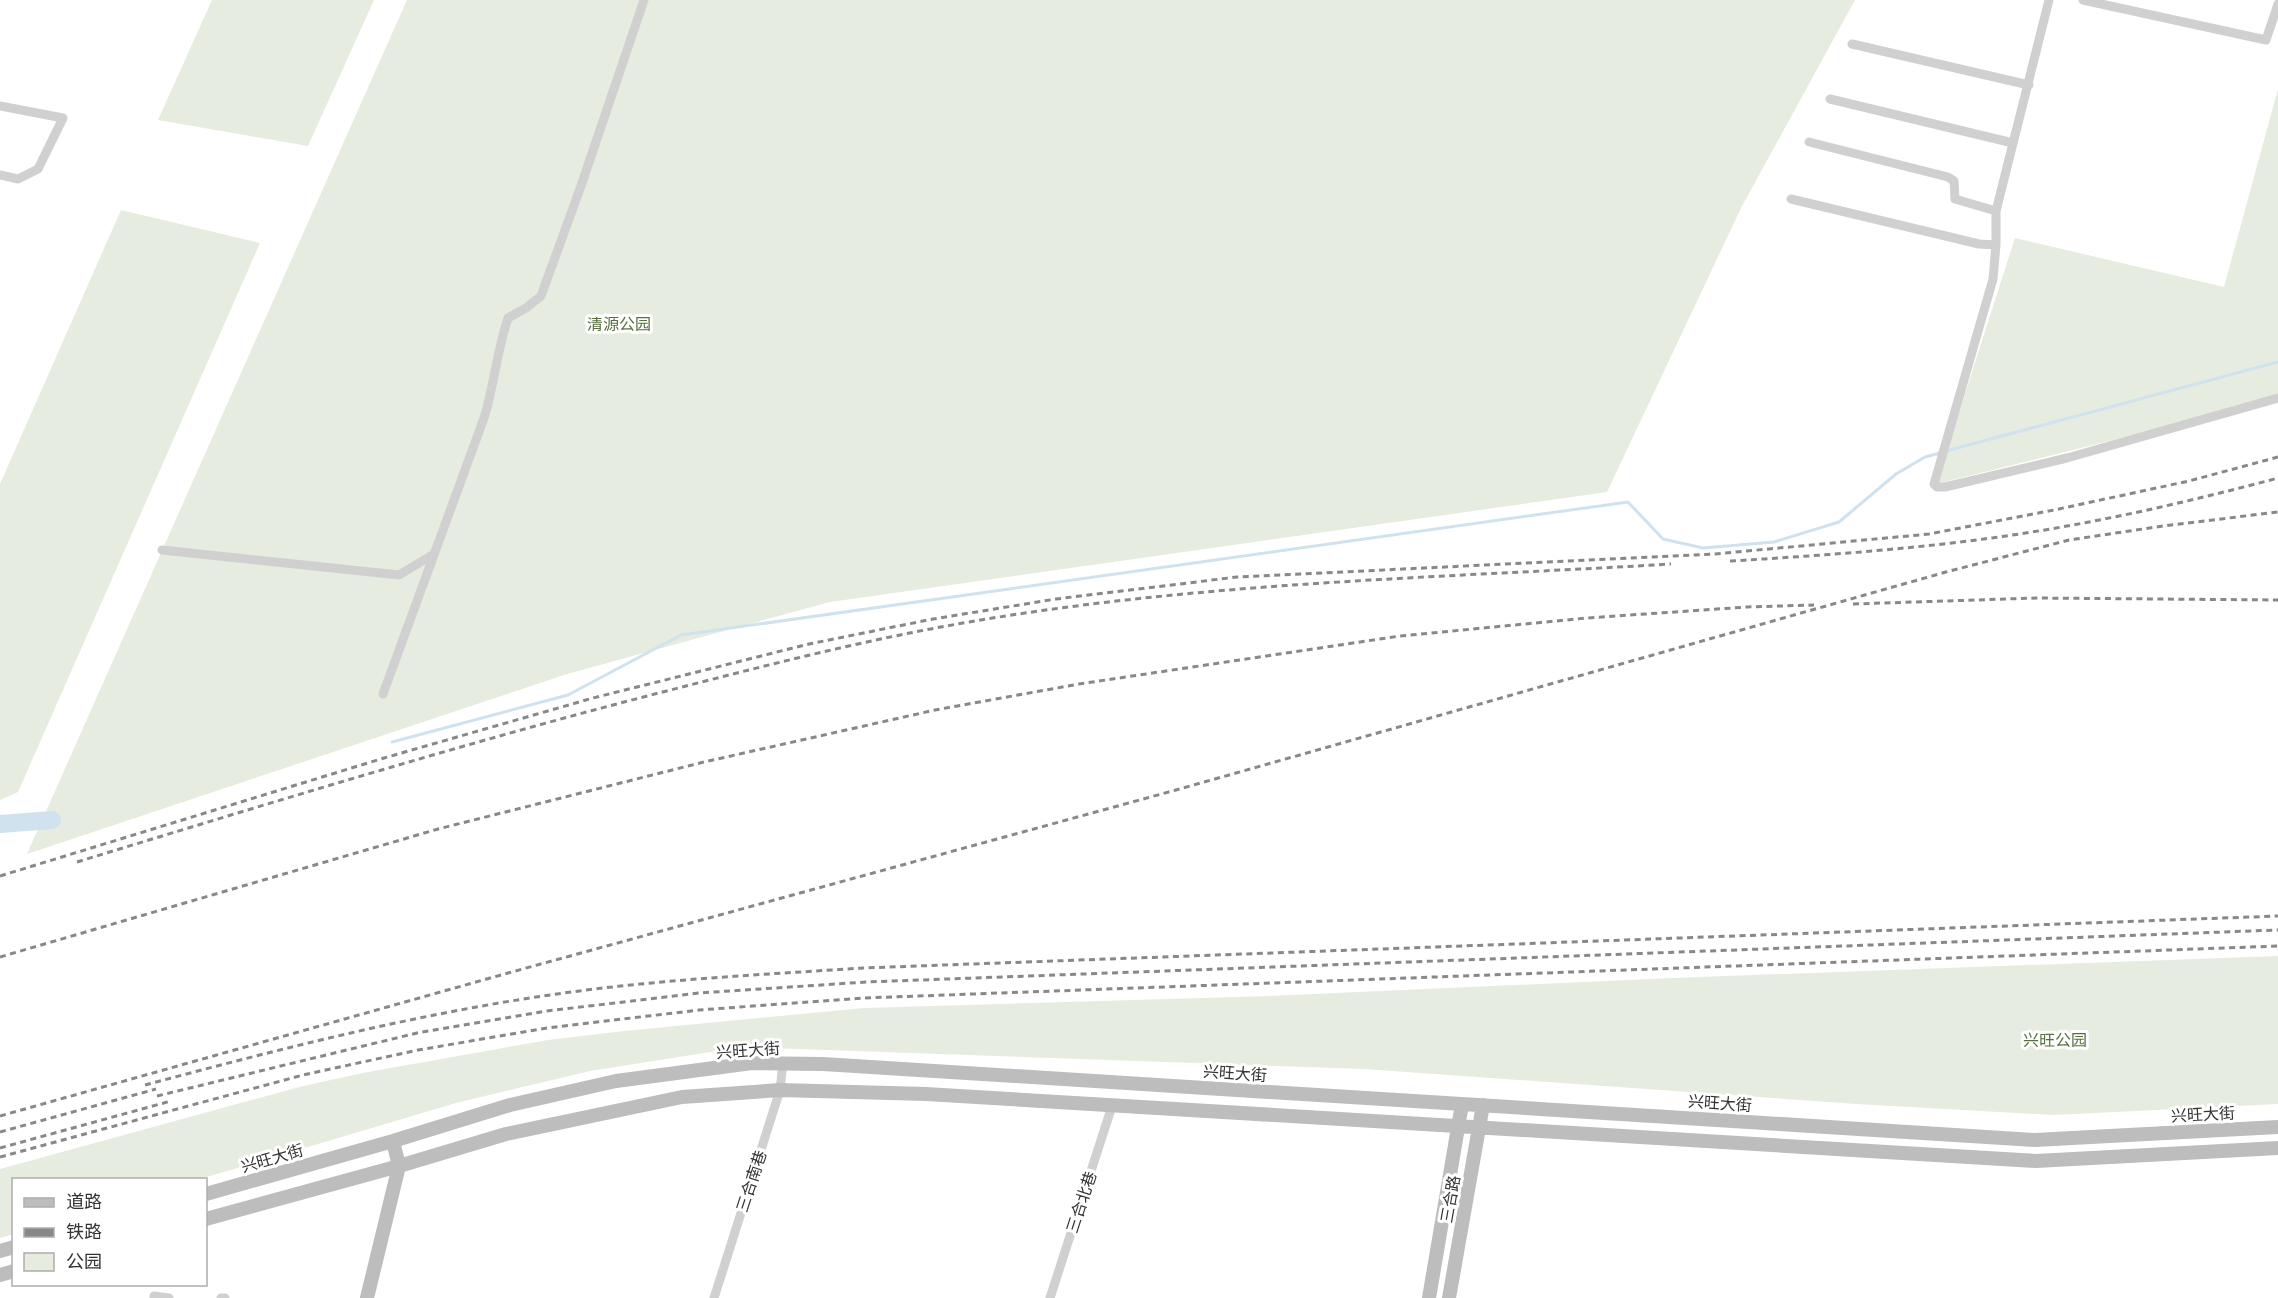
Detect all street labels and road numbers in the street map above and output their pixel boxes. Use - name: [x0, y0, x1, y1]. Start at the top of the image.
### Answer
- street label: 兴旺大街: [715, 1036, 781, 1064]
- street label: 兴旺大街: [1202, 1059, 1268, 1087]
- street label: 兴旺大街: [1687, 1089, 1753, 1117]
- street label: 兴旺大街: [2170, 1100, 2236, 1128]
- street label: 兴旺大街: [238, 1138, 306, 1178]
- street label: 三合南巷: [730, 1147, 772, 1215]
- street label: 三合北巷: [1060, 1168, 1102, 1236]
- street label: 三合路: [1434, 1173, 1466, 1225]

